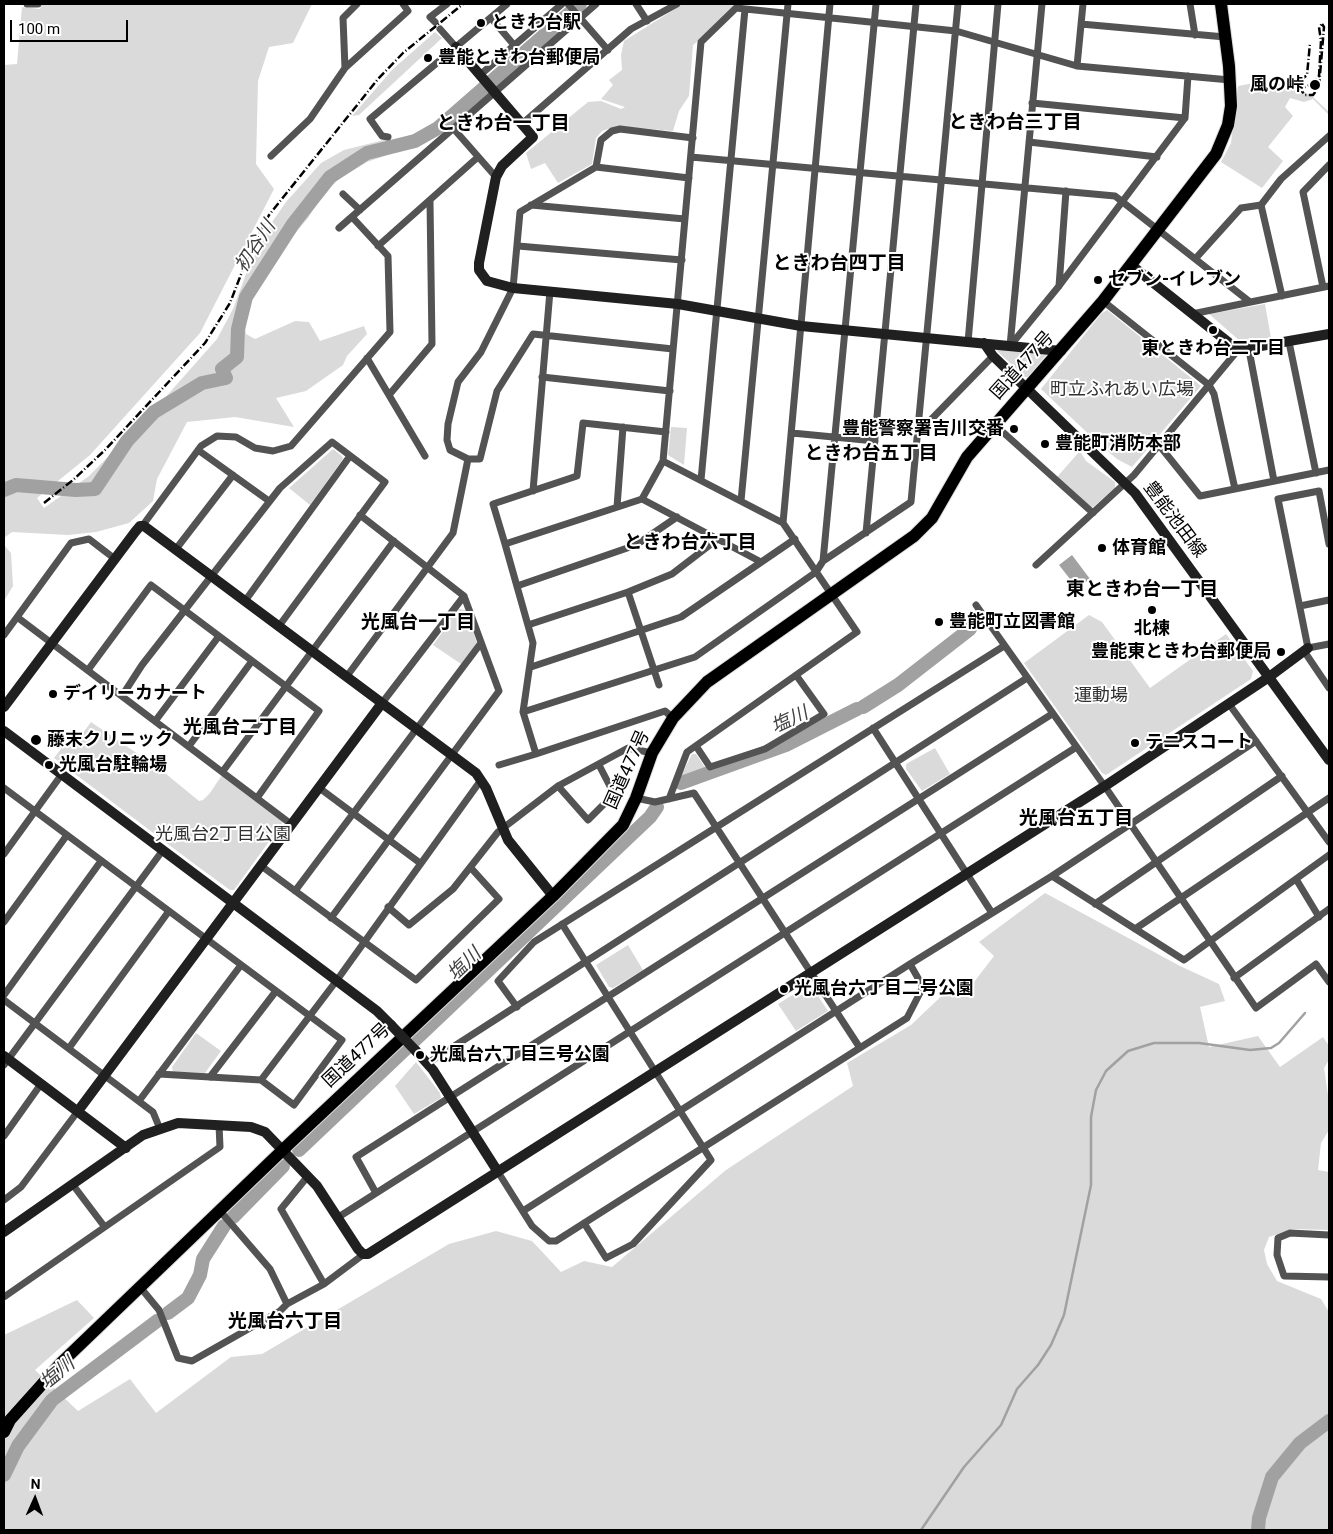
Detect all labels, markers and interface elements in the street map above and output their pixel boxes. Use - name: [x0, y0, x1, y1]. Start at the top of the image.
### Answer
- scale bar: [12, 10, 130, 42]
- place label: ときわ台駅: [491, 12, 581, 34]
- marker: ときわ台駅: [475, 17, 487, 29]
- text: 100 m: [18, 20, 60, 38]
- place label: 豊能ときわ台郵便局: [438, 47, 600, 69]
- marker: 豊能ときわ台郵便局: [422, 52, 434, 64]
- place label: 風の峠: [1250, 74, 1304, 96]
- marker: 風の峠: [1308, 78, 1322, 92]
- district label: ときわ台三丁目: [949, 112, 1081, 134]
- district label: ときわ台一丁目: [437, 113, 569, 135]
- water label: 初谷川: [231, 217, 281, 277]
- district label: ときわ台四丁目: [773, 253, 905, 275]
- place label: セブン-イレブン: [1108, 269, 1241, 291]
- marker: セブン-イレブン: [1092, 274, 1104, 286]
- marker: 東ときわ台二丁目: [1207, 324, 1219, 336]
- street label: 国道477号: [987, 327, 1059, 405]
- place label: 東ときわ台二丁目: [1141, 338, 1285, 360]
- park label: 町立ふれあい広場: [1050, 379, 1194, 401]
- place label: 豊能警察署吉川交番: [842, 418, 1004, 440]
- marker: 豊能警察署吉川交番: [1008, 423, 1020, 435]
- place label: 豊能町消防本部: [1055, 433, 1181, 455]
- marker: 豊能町消防本部: [1039, 438, 1051, 450]
- district label: ときわ台五丁目: [805, 443, 937, 465]
- street label: 豊能池田線: [1138, 478, 1210, 562]
- district label: ときわ台六丁目: [624, 532, 756, 554]
- place label: 体育館: [1112, 537, 1166, 559]
- marker: 体育館: [1096, 542, 1108, 554]
- district label: 東ときわ台一丁目: [1066, 579, 1218, 601]
- marker: 北棟: [1146, 604, 1158, 616]
- place label: 豊能町立図書館: [949, 611, 1075, 633]
- district label: 光風台一丁目: [361, 612, 475, 634]
- marker: 豊能町立図書館: [933, 616, 945, 628]
- place label: 北棟: [1134, 618, 1170, 640]
- place label: 豊能東ときわ台郵便局: [1091, 641, 1271, 663]
- marker: 豊能東ときわ台郵便局: [1275, 646, 1287, 658]
- place label: デイリーカナート: [63, 683, 207, 705]
- park label: 運動場: [1074, 685, 1128, 707]
- marker: デイリーカナート: [47, 688, 59, 700]
- water label: 塩川: [768, 703, 812, 739]
- district label: 光風台二丁目: [183, 717, 297, 739]
- street label: 国道477号: [601, 727, 655, 813]
- place label: 藤末クリニック: [47, 729, 173, 751]
- place label: テニスコート: [1145, 732, 1253, 754]
- marker: 藤末クリニック: [29, 733, 43, 747]
- marker: テニスコート: [1129, 737, 1141, 749]
- place label: 光風台駐輪場: [59, 754, 167, 776]
- marker: 光風台駐輪場: [43, 759, 55, 771]
- district label: 光風台五丁目: [1019, 808, 1133, 830]
- park label: 光風台2丁目公園: [155, 824, 291, 846]
- water label: 塩川: [443, 944, 487, 986]
- place label: 光風台六丁目二号公園: [794, 978, 974, 1000]
- marker: 光風台六丁目二号公園: [778, 983, 790, 995]
- street label: 国道477号: [319, 1019, 395, 1093]
- place label: 光風台六丁目三号公園: [430, 1044, 610, 1066]
- marker: 光風台六丁目三号公園: [414, 1049, 426, 1061]
- district label: 光風台六丁目: [228, 1311, 342, 1333]
- water label: 塩川: [36, 1353, 80, 1395]
- north arrow: [10, 1474, 60, 1524]
- text: N: [30, 1476, 41, 1492]

